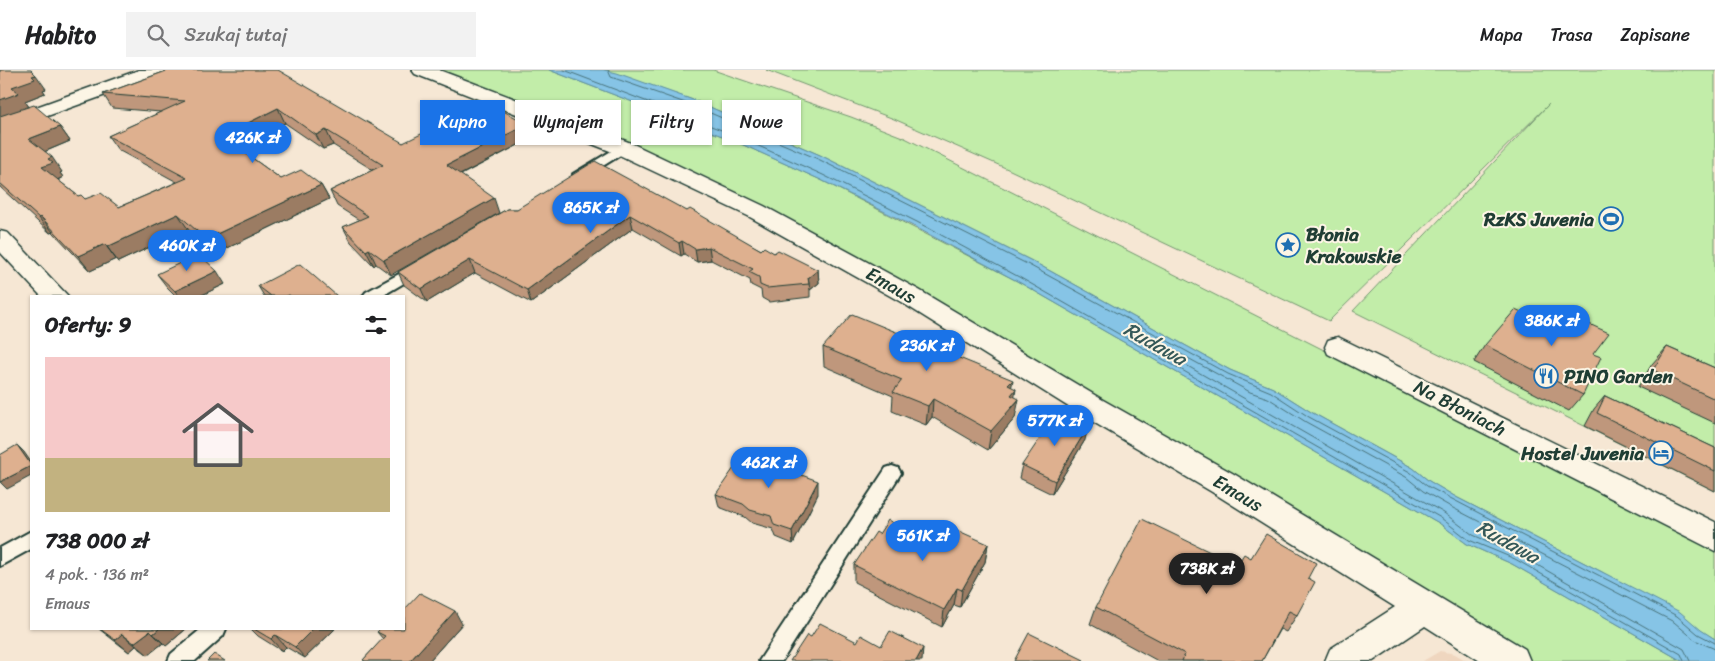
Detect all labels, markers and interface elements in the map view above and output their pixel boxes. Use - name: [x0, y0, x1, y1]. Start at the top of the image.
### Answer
- search box: [126, 12, 476, 57]
- text: Habito: [25, 14, 96, 56]
- text: Szukaj tutaj: [184, 18, 287, 51]
- text: Mapa: [1480, 19, 1522, 51]
- text: Trasa: [1550, 19, 1592, 51]
- text: Zapisane: [1620, 19, 1690, 51]
- icon: search: [144, 21, 172, 49]
- chip: Kupno: [420, 100, 505, 145]
- chip: Wynajem: [515, 100, 621, 145]
- chip: Filtry: [631, 100, 712, 145]
- chip: Nowe: [722, 100, 801, 145]
- pin: 426K zł: [207, 122, 299, 164]
- text: 426K zł: [225, 123, 281, 152]
- pin: 865K zł: [545, 191, 637, 234]
- text: 865K zł: [563, 193, 619, 222]
- place label: RzKS Juvenia: [1483, 203, 1594, 236]
- sports icon: RzKS Juvenia: [1598, 206, 1624, 232]
- place label: Błonia Krakowskie: [1305, 218, 1402, 273]
- pin: 460K zł: [141, 230, 233, 272]
- text: 460K zł: [159, 231, 215, 260]
- place icon: Błonia Krakowskie: [1275, 232, 1301, 258]
- street label: Emaus: [860, 257, 923, 313]
- pin: 386K zł: [1506, 304, 1598, 347]
- text: Oferty: 9: [45, 306, 131, 344]
- text: 386K zł: [1525, 306, 1579, 335]
- icon: filters: [362, 311, 390, 339]
- water label: Rudawa: [1117, 312, 1195, 377]
- pin: 236K zł: [881, 330, 973, 372]
- text: 236K zł: [900, 331, 954, 360]
- place label: PINO Garden: [1564, 360, 1674, 393]
- restaurant icon: PINO Garden: [1533, 363, 1559, 389]
- street label: Na Błoniach: [1408, 371, 1512, 445]
- icon: home: [173, 390, 263, 480]
- pin: 577K zł: [1009, 404, 1101, 447]
- text: 577K zł: [1028, 406, 1082, 435]
- place label: Hostel Juvenia: [1520, 437, 1644, 470]
- hotel icon: Hostel Juvenia: [1648, 440, 1674, 466]
- pin: 462K zł: [723, 446, 815, 489]
- text: 462K zł: [741, 448, 797, 477]
- street label: Emaus: [1207, 465, 1270, 521]
- water label: Rudawa: [1470, 510, 1548, 575]
- pin: 561K zł: [877, 520, 969, 562]
- text: 561K zł: [897, 521, 949, 550]
- text: 738 000 zł: [45, 522, 149, 560]
- pin: 738K zł: [1161, 552, 1253, 595]
- text: 738K zł: [1180, 554, 1234, 583]
- text: 4 pok. · 136 m²: [45, 560, 149, 589]
- text: Emaus: [45, 589, 90, 618]

